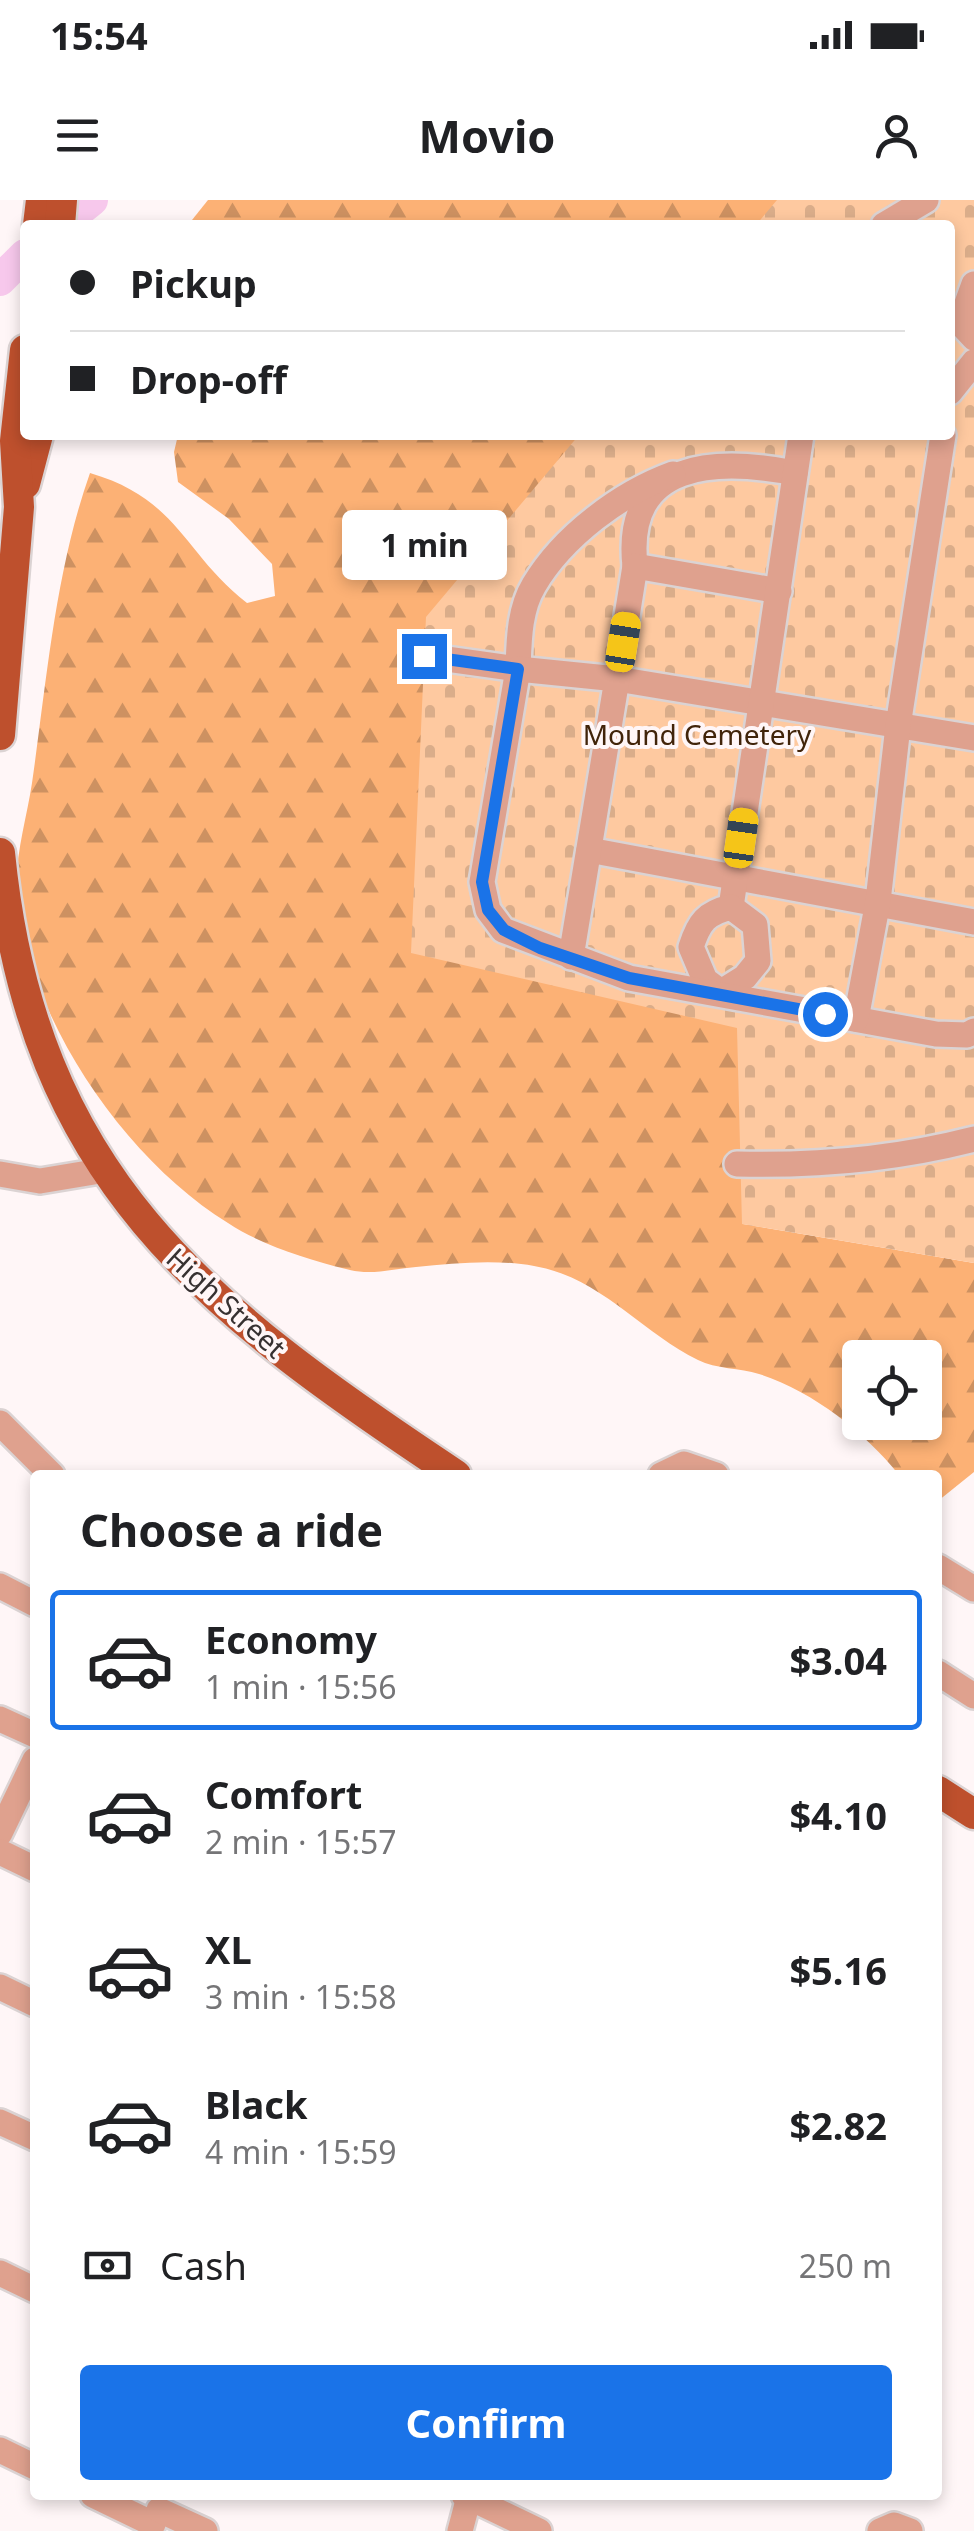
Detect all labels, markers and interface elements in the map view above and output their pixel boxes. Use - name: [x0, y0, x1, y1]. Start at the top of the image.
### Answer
- text: 15:54: [50, 9, 148, 61]
- text: Movio: [419, 105, 555, 166]
- icon: menu: [50, 108, 105, 163]
- icon: person: [869, 108, 924, 163]
- text: Pickup: [130, 257, 257, 309]
- text: Drop-off: [130, 353, 287, 405]
- callout: 1 min: [342, 511, 506, 581]
- text: 1 min: [380, 523, 469, 566]
- car: [603, 610, 643, 674]
- route end: [402, 634, 447, 679]
- park label: Mound Cemetery: [583, 715, 812, 753]
- car: [722, 806, 760, 870]
- route start: [803, 992, 848, 1037]
- street label: High Street: [159, 1239, 294, 1366]
- map controls: [842, 1340, 942, 1440]
- button: locate: [842, 1340, 942, 1440]
- text: Choose a ride: [80, 1499, 383, 1560]
- text: Economy: [205, 1613, 377, 1665]
- icon: car: [85, 1615, 175, 1705]
- text: $3.04: [789, 1634, 887, 1686]
- text: 1 min · 15:56: [205, 1665, 397, 1708]
- text: Comfort: [205, 1768, 362, 1820]
- icon: car: [85, 1770, 175, 1860]
- text: $4.10: [789, 1789, 887, 1841]
- text: 2 min · 15:57: [205, 1820, 397, 1863]
- text: XL: [205, 1923, 252, 1975]
- icon: car: [85, 1925, 175, 2015]
- text: $5.16: [789, 1944, 887, 1996]
- text: 3 min · 15:58: [205, 1975, 397, 2018]
- text: Black: [205, 2078, 308, 2130]
- icon: car: [85, 2080, 175, 2170]
- text: $2.82: [789, 2099, 887, 2151]
- text: 4 min · 15:59: [205, 2130, 397, 2173]
- icon: cash: [80, 2238, 135, 2293]
- text: Cash: [160, 2239, 247, 2291]
- text: 250 m: [799, 2244, 892, 2287]
- button: Confirm: [80, 2365, 892, 2480]

